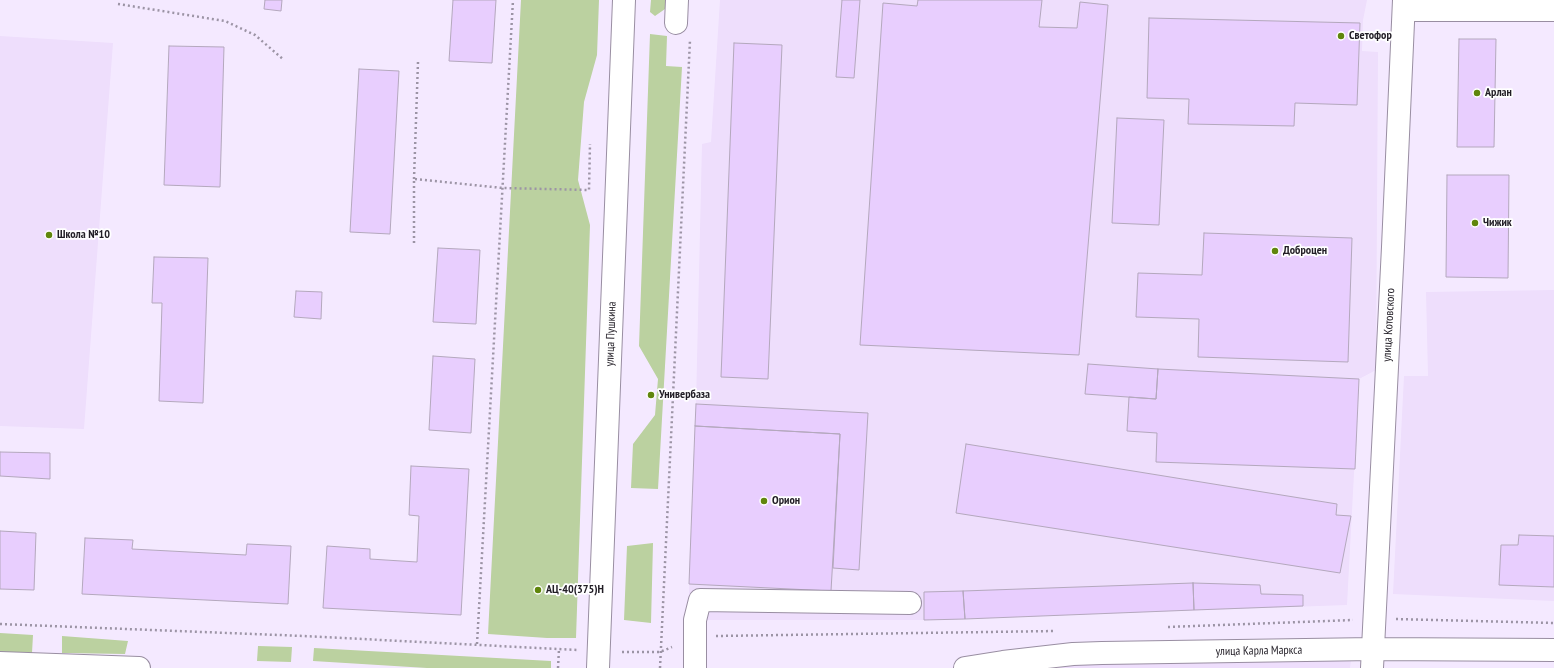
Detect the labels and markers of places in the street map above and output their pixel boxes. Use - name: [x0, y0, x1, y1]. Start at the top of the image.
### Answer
- place label: Светофор: [1349, 29, 1392, 43]
- marker: Светофор: [1336, 31, 1346, 41]
- place label: Арлан: [1485, 86, 1512, 100]
- marker: Арлан: [1472, 88, 1482, 98]
- place label: Чижик: [1483, 216, 1512, 230]
- marker: Чижик: [1470, 218, 1480, 228]
- place label: Школа №10: [57, 228, 110, 242]
- marker: Школа №10: [44, 230, 54, 240]
- place label: Доброцен: [1283, 244, 1327, 258]
- marker: Доброцен: [1270, 246, 1280, 256]
- place label: Универбаза: [659, 388, 710, 402]
- marker: Универбаза: [646, 390, 656, 400]
- place label: Орион: [772, 494, 800, 508]
- marker: Орион: [759, 496, 769, 506]
- place label: АЦ-40(375)Н: [546, 583, 604, 597]
- marker: АЦ-40(375)Н: [533, 585, 543, 595]

